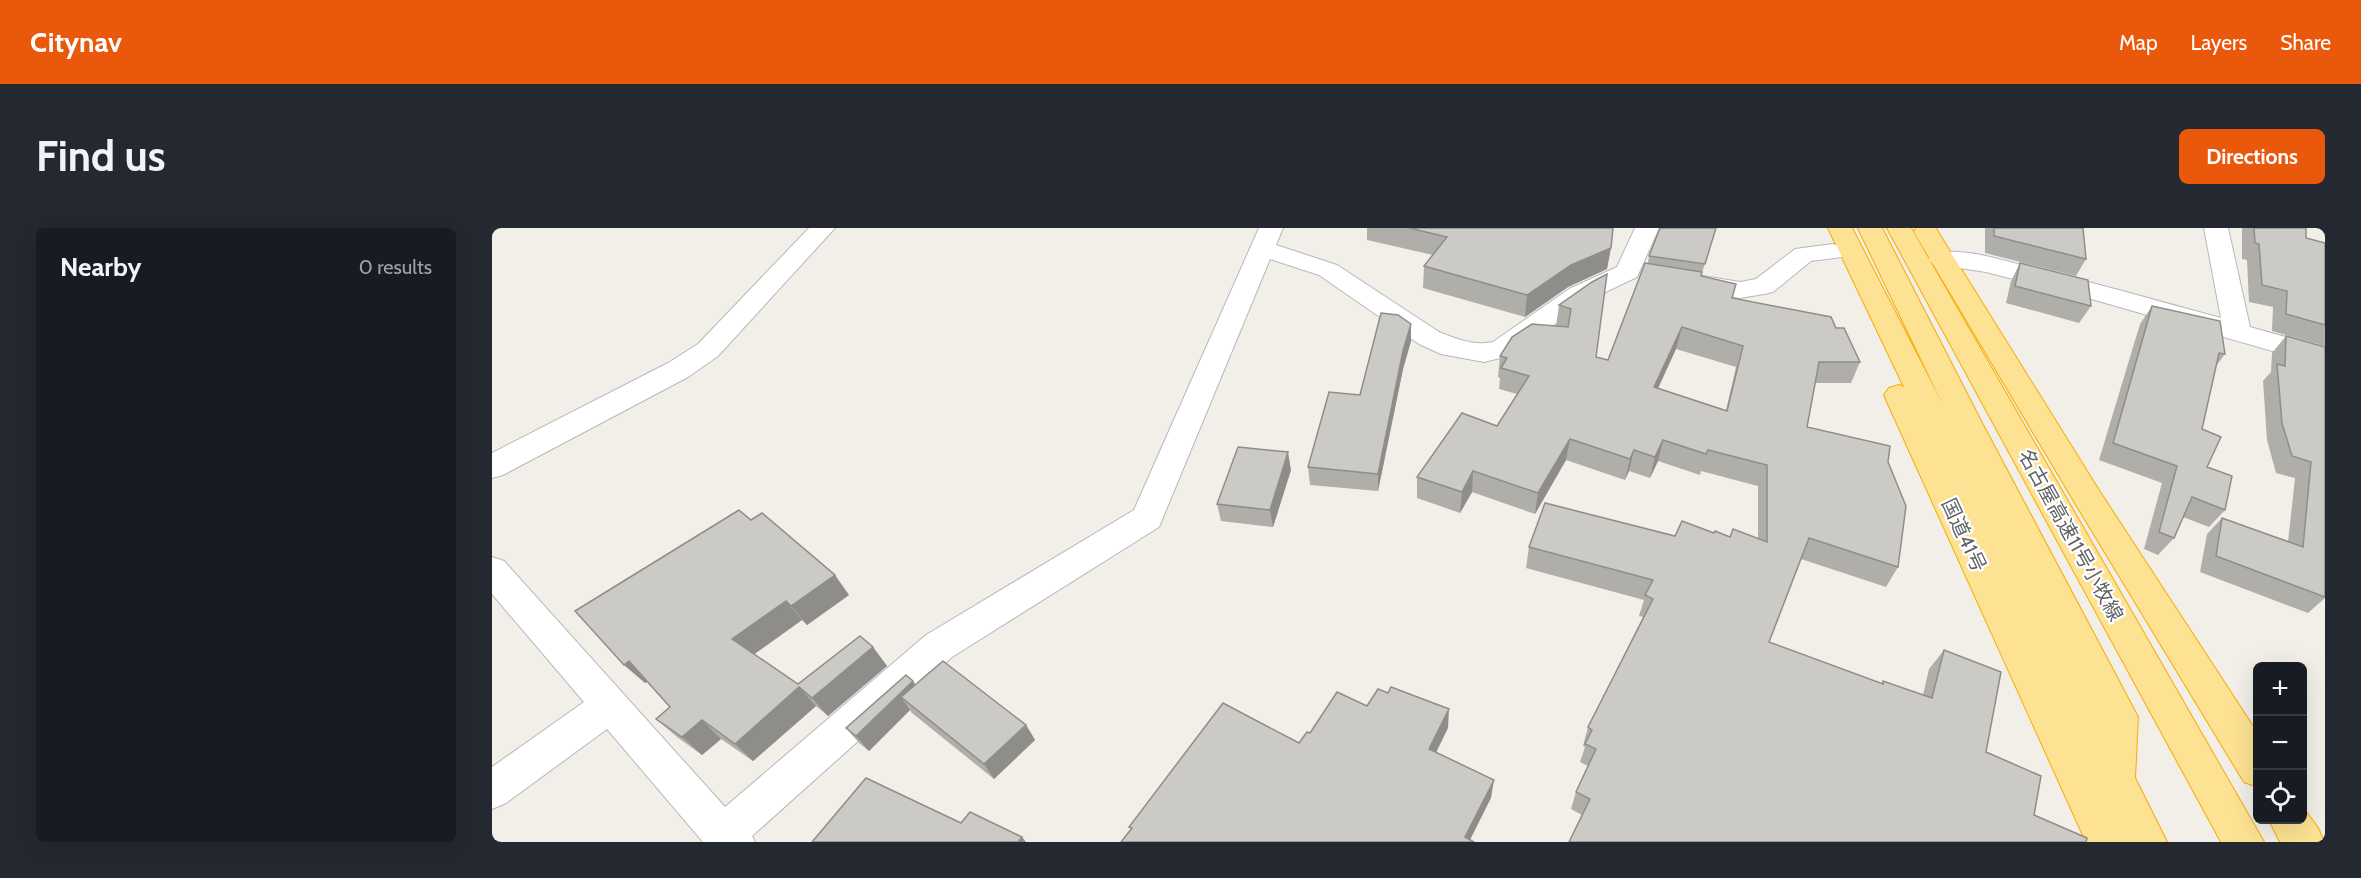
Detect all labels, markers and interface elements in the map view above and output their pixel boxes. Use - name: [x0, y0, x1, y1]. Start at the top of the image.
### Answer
- text: Citynav: [30, 25, 122, 59]
- text: Map: [2119, 30, 2158, 55]
- text: Layers: [2191, 30, 2247, 55]
- text: Share: [2280, 30, 2331, 55]
- button: Directions: [2179, 129, 2325, 184]
- text: Find us: [36, 130, 165, 182]
- text: Nearby: [60, 251, 141, 283]
- text: 0 results: [359, 255, 432, 279]
- street label: 名古屋高速11号小牧線: [2014, 445, 2128, 625]
- street label: 国道41号: [1937, 495, 1991, 575]
- map controls: [2253, 662, 2307, 824]
- button: +: [2253, 662, 2307, 716]
- button: −: [2253, 716, 2307, 770]
- button: locate: [2253, 770, 2307, 824]

